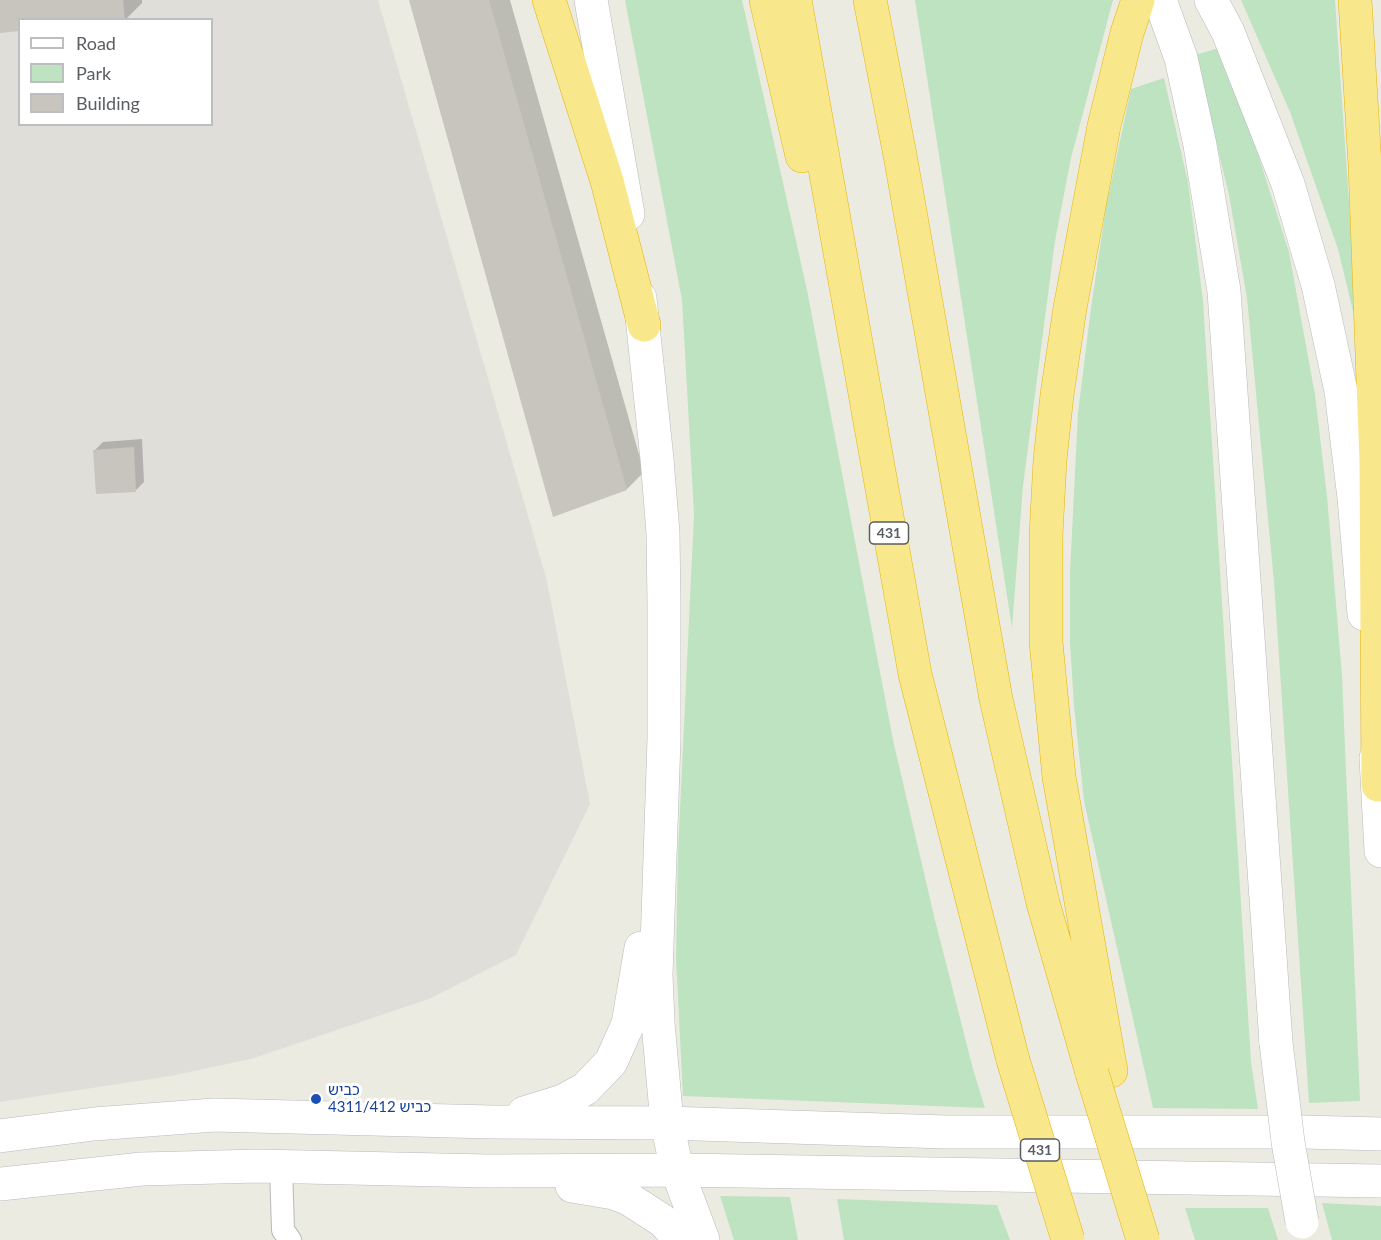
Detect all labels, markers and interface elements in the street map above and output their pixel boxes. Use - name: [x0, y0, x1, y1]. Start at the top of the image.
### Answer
- legend: [18, 18, 213, 126]
- text: Road: [76, 32, 116, 54]
- text: Park: [76, 62, 111, 84]
- text: Building: [76, 92, 140, 114]
- road number: 431: [870, 522, 908, 544]
- place label: כביש 4311/כביש 412: [328, 1081, 431, 1116]
- marker: כביש 4311/כביש 412: [309, 1092, 323, 1106]
- road number: 431: [1020, 1139, 1060, 1161]

